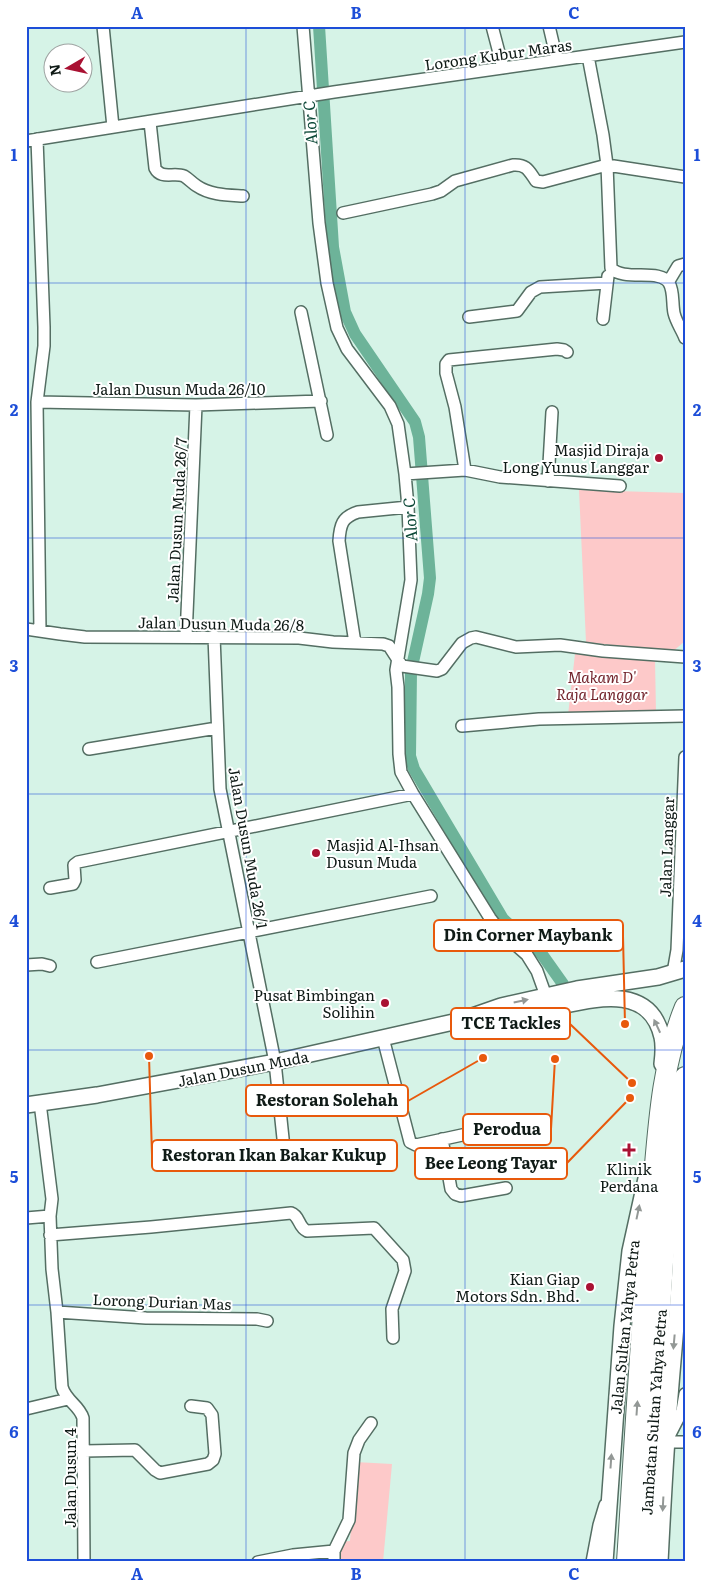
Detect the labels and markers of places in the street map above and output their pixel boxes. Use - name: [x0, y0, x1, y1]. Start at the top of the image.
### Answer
- place label: Masjid Diraja Long Yunus Langgar: [503, 438, 650, 478]
- marker: Masjid Diraja Long Yunus Langgar: [653, 452, 665, 464]
- place label: Masjid Al-Ihsan Dusun Muda: [326, 833, 439, 873]
- marker: Masjid Al-Ihsan Dusun Muda: [310, 847, 322, 859]
- callout: Din Corner Maybank: [434, 920, 623, 951]
- place label: Pusat Bimbingan Solihin: [254, 983, 375, 1023]
- marker: Pusat Bimbingan Solihin: [379, 997, 391, 1009]
- callout: TCE Tackles: [451, 1008, 570, 1039]
- callout: Restoran Solehah: [246, 1085, 408, 1116]
- callout: Perodua: [463, 1114, 551, 1145]
- callout: Restoran Ikan Bakar Kukup: [152, 1140, 397, 1171]
- marker: Klinik Perdana: [622, 1143, 636, 1157]
- callout: Bee Leong Tayar: [415, 1148, 567, 1179]
- place label: Klinik Perdana: [600, 1157, 659, 1197]
- place label: Kian Giap Motors Sdn. Bhd.: [455, 1267, 580, 1307]
- marker: Kian Giap Motors Sdn. Bhd.: [584, 1281, 596, 1293]

